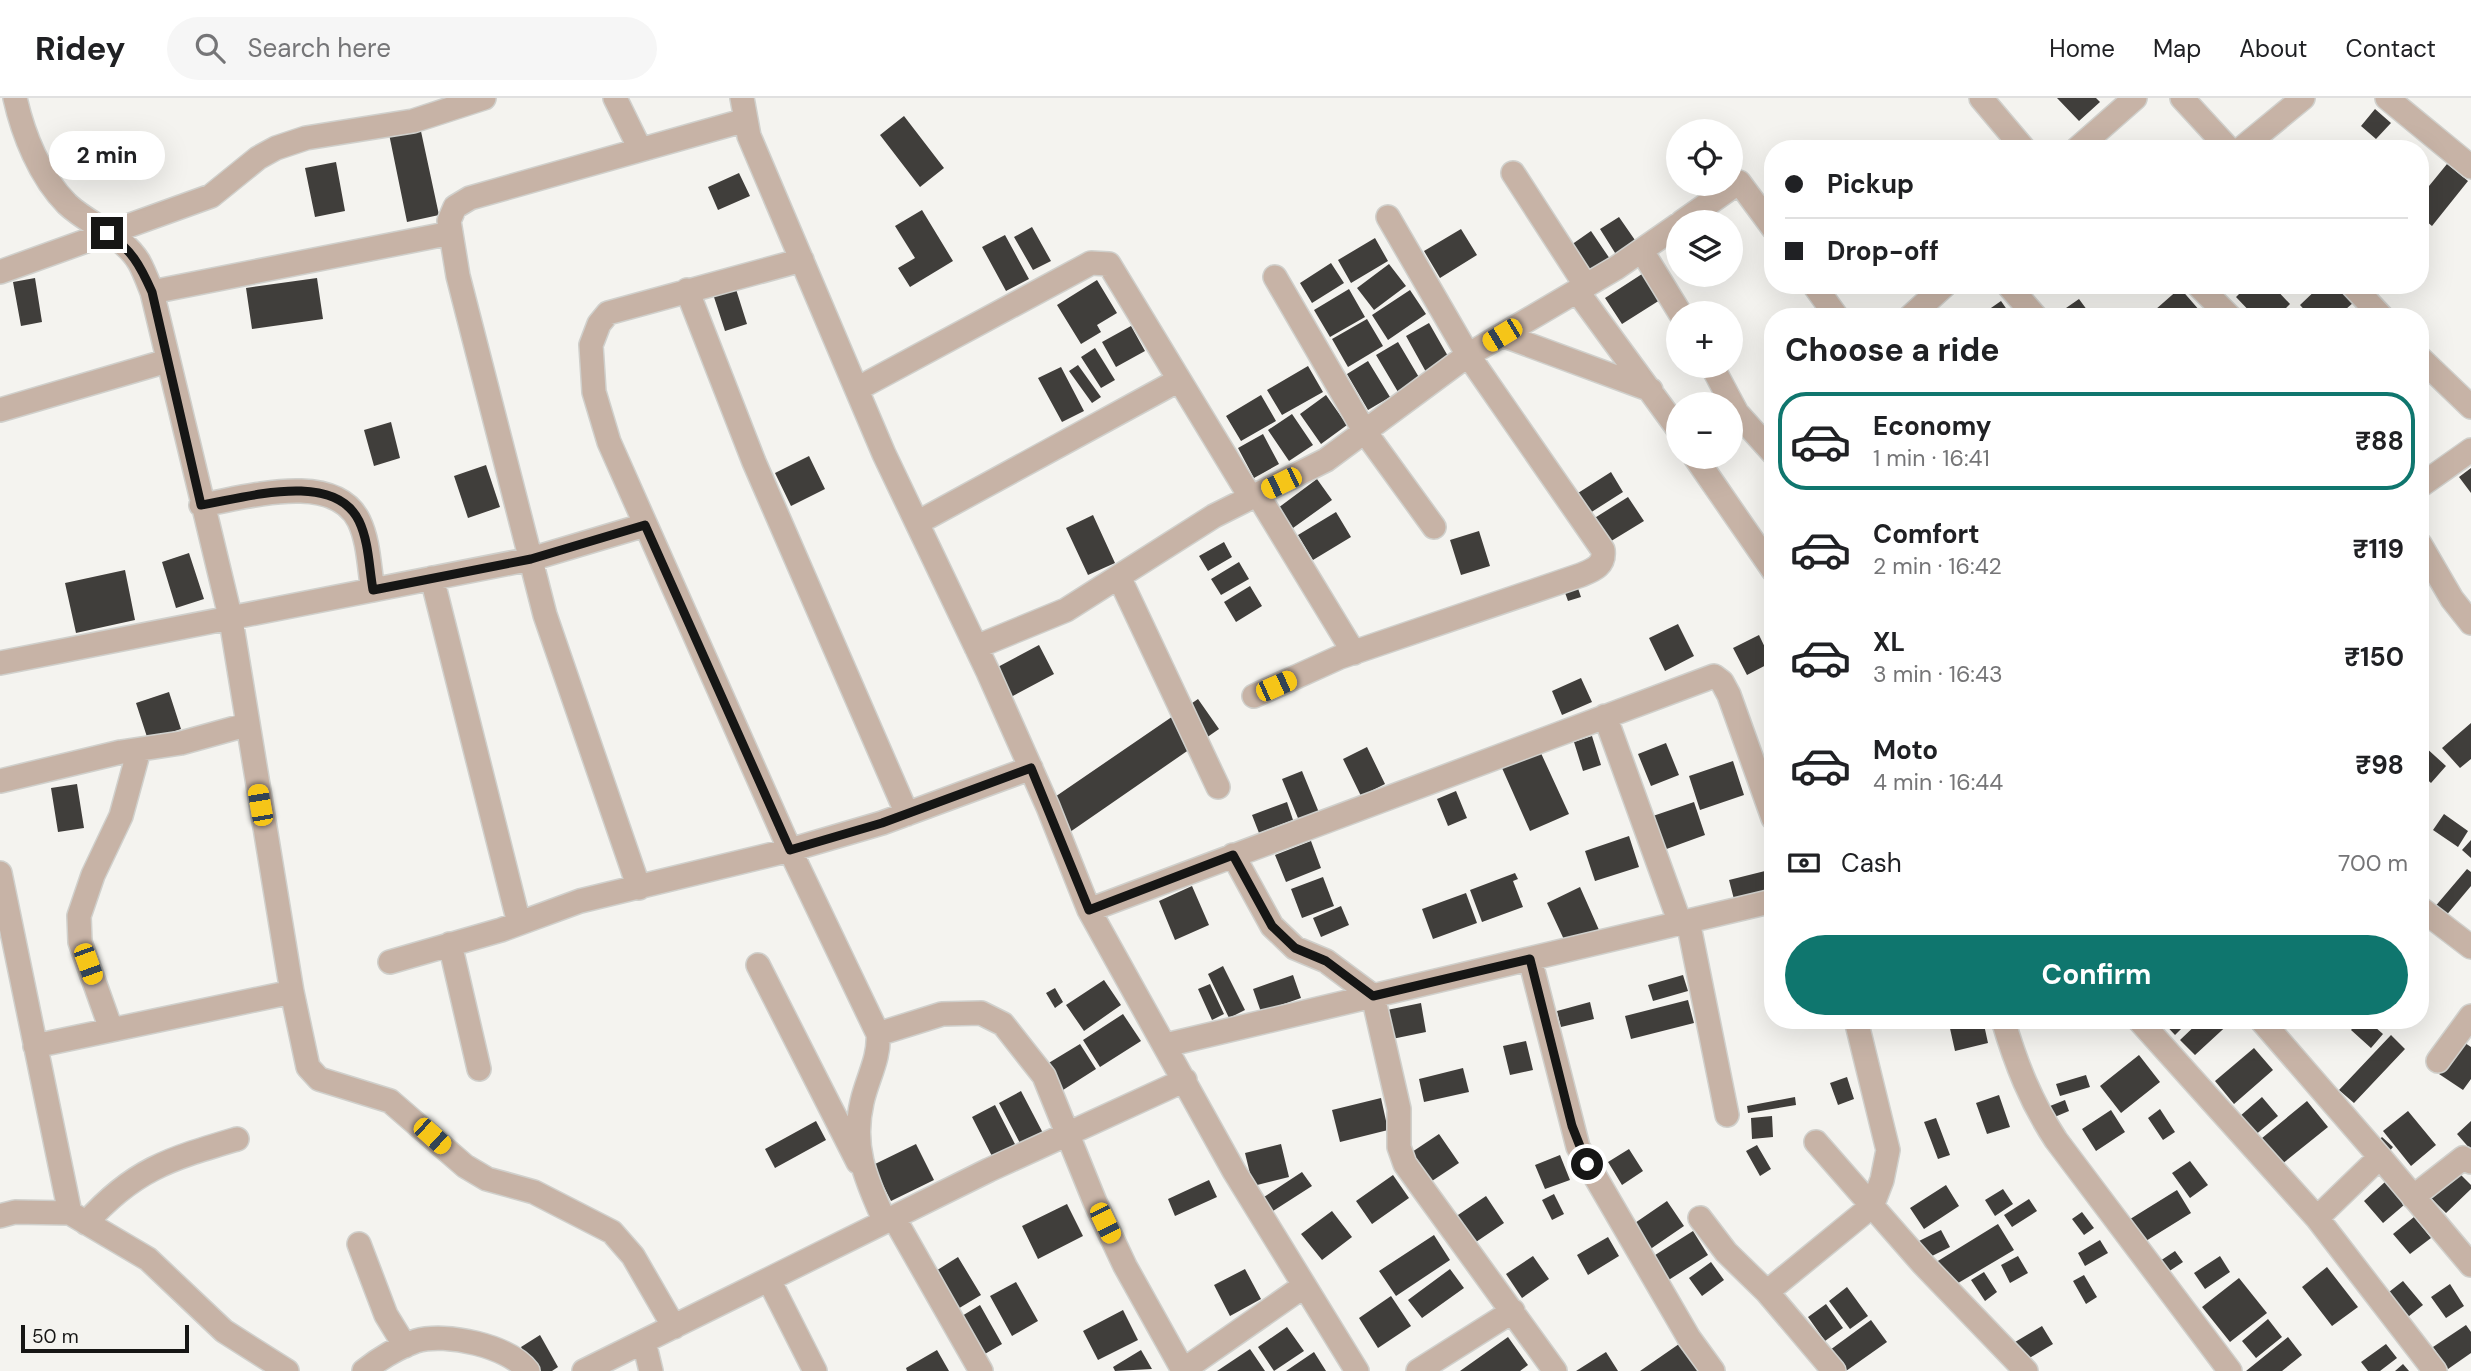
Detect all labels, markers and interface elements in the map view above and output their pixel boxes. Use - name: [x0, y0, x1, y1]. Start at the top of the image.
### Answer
- search box: [167, 17, 657, 80]
- text: Ridey: [35, 27, 125, 70]
- icon: search: [191, 29, 229, 67]
- text: Search here: [247, 31, 391, 65]
- text: Home: [2049, 33, 2115, 64]
- text: Map: [2153, 33, 2201, 64]
- text: About: [2239, 33, 2308, 64]
- text: Contact: [2346, 33, 2436, 64]
- map controls: [1666, 119, 1743, 469]
- button: locate: [1666, 119, 1743, 196]
- callout: 2 min: [49, 131, 165, 180]
- text: 2 min: [77, 140, 137, 170]
- text: Pickup: [1827, 167, 1914, 201]
- button: layers: [1666, 210, 1743, 287]
- route end: [91, 217, 123, 249]
- text: Drop-off: [1827, 234, 1939, 268]
- button: +: [1666, 301, 1743, 378]
- car: [1479, 315, 1526, 355]
- text: Choose a ride: [1785, 329, 2000, 371]
- button: −: [1666, 392, 1743, 469]
- text: Economy: [1873, 409, 1991, 443]
- icon: car: [1789, 410, 1852, 473]
- text: ₹88: [2355, 424, 2404, 458]
- text: 1 min · 16:41: [1873, 443, 1990, 473]
- car: [1258, 464, 1305, 502]
- text: Comfort: [1873, 517, 1979, 551]
- icon: car: [1789, 518, 1852, 581]
- text: ₹119: [2353, 532, 2404, 566]
- text: 2 min · 16:42: [1873, 551, 2002, 581]
- text: XL: [1873, 625, 1905, 659]
- icon: car: [1789, 626, 1852, 689]
- text: ₹150: [2344, 640, 2404, 674]
- text: 3 min · 16:43: [1873, 659, 2003, 689]
- car: [1253, 668, 1300, 704]
- text: Moto: [1873, 733, 1938, 767]
- icon: car: [1789, 734, 1852, 797]
- text: ₹98: [2355, 748, 2404, 782]
- text: 4 min · 16:44: [1873, 767, 2003, 797]
- car: [247, 782, 274, 828]
- icon: cash: [1785, 844, 1823, 882]
- text: Cash: [1841, 846, 1902, 880]
- text: 700 m: [2338, 848, 2408, 878]
- button: Confirm: [1785, 935, 2408, 1015]
- car: [71, 941, 106, 987]
- car: [410, 1114, 455, 1158]
- route start: [1571, 1148, 1603, 1180]
- car: [1087, 1200, 1124, 1246]
- scale bar: [21, 1322, 189, 1354]
- text: 50 m: [32, 1324, 79, 1349]

